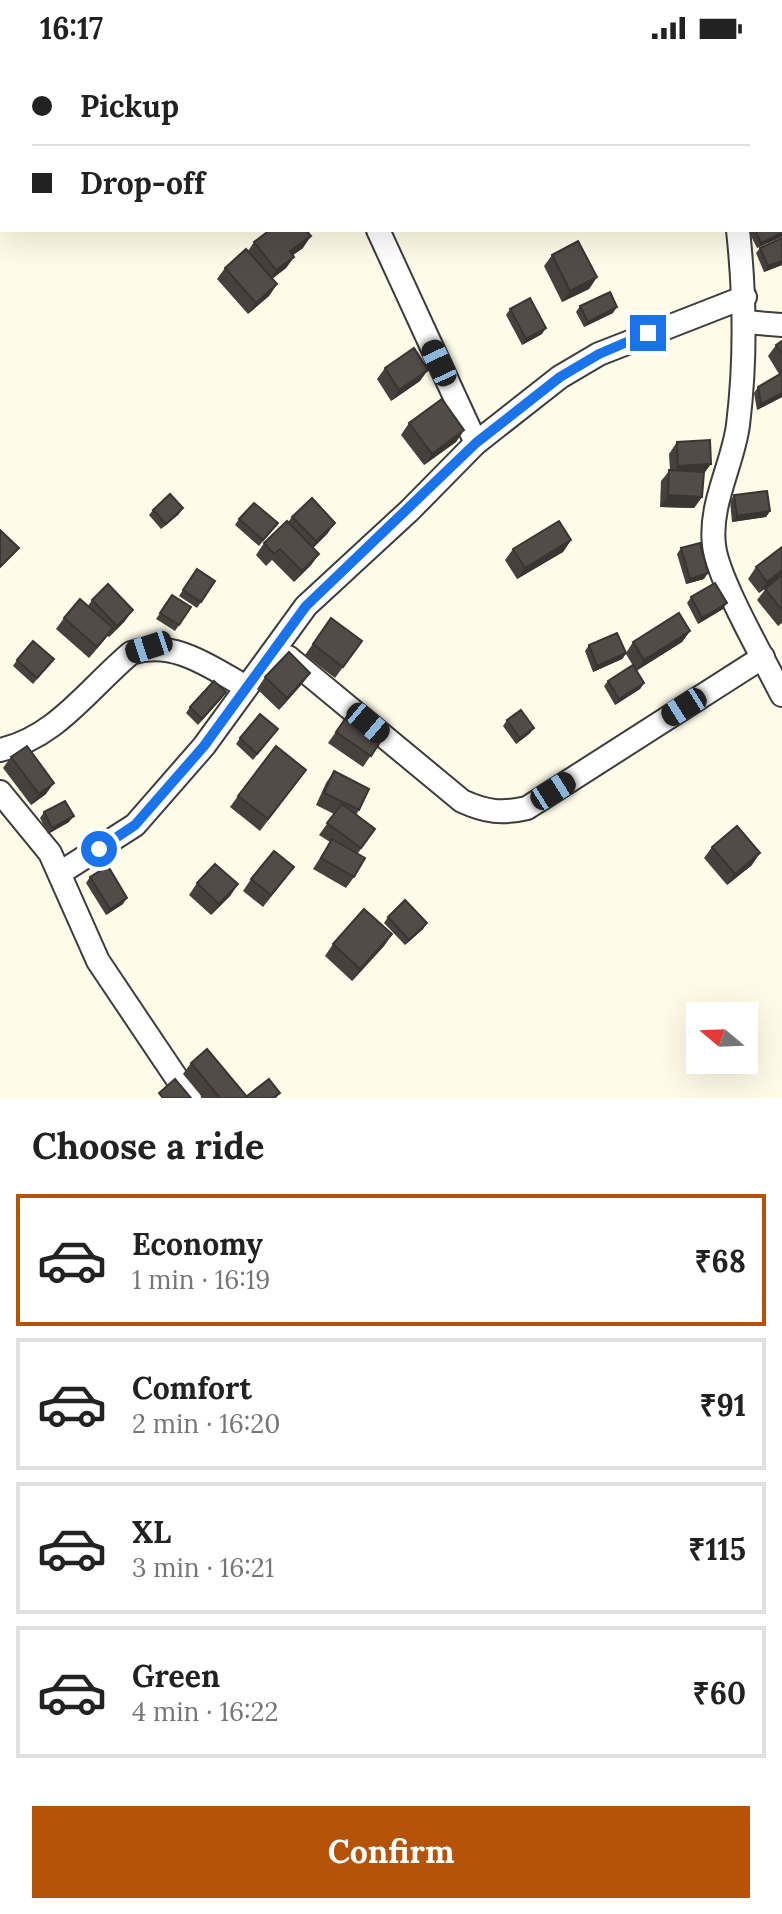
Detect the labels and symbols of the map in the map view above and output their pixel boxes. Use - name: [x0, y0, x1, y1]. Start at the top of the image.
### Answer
- route end: [630, 315, 666, 351]
- car: [418, 336, 460, 390]
- car: [122, 628, 176, 666]
- car: [657, 684, 711, 730]
- car: [342, 698, 394, 748]
- car: [526, 768, 580, 814]
- route start: [81, 831, 117, 867]
- north arrow: [686, 1002, 758, 1074]

